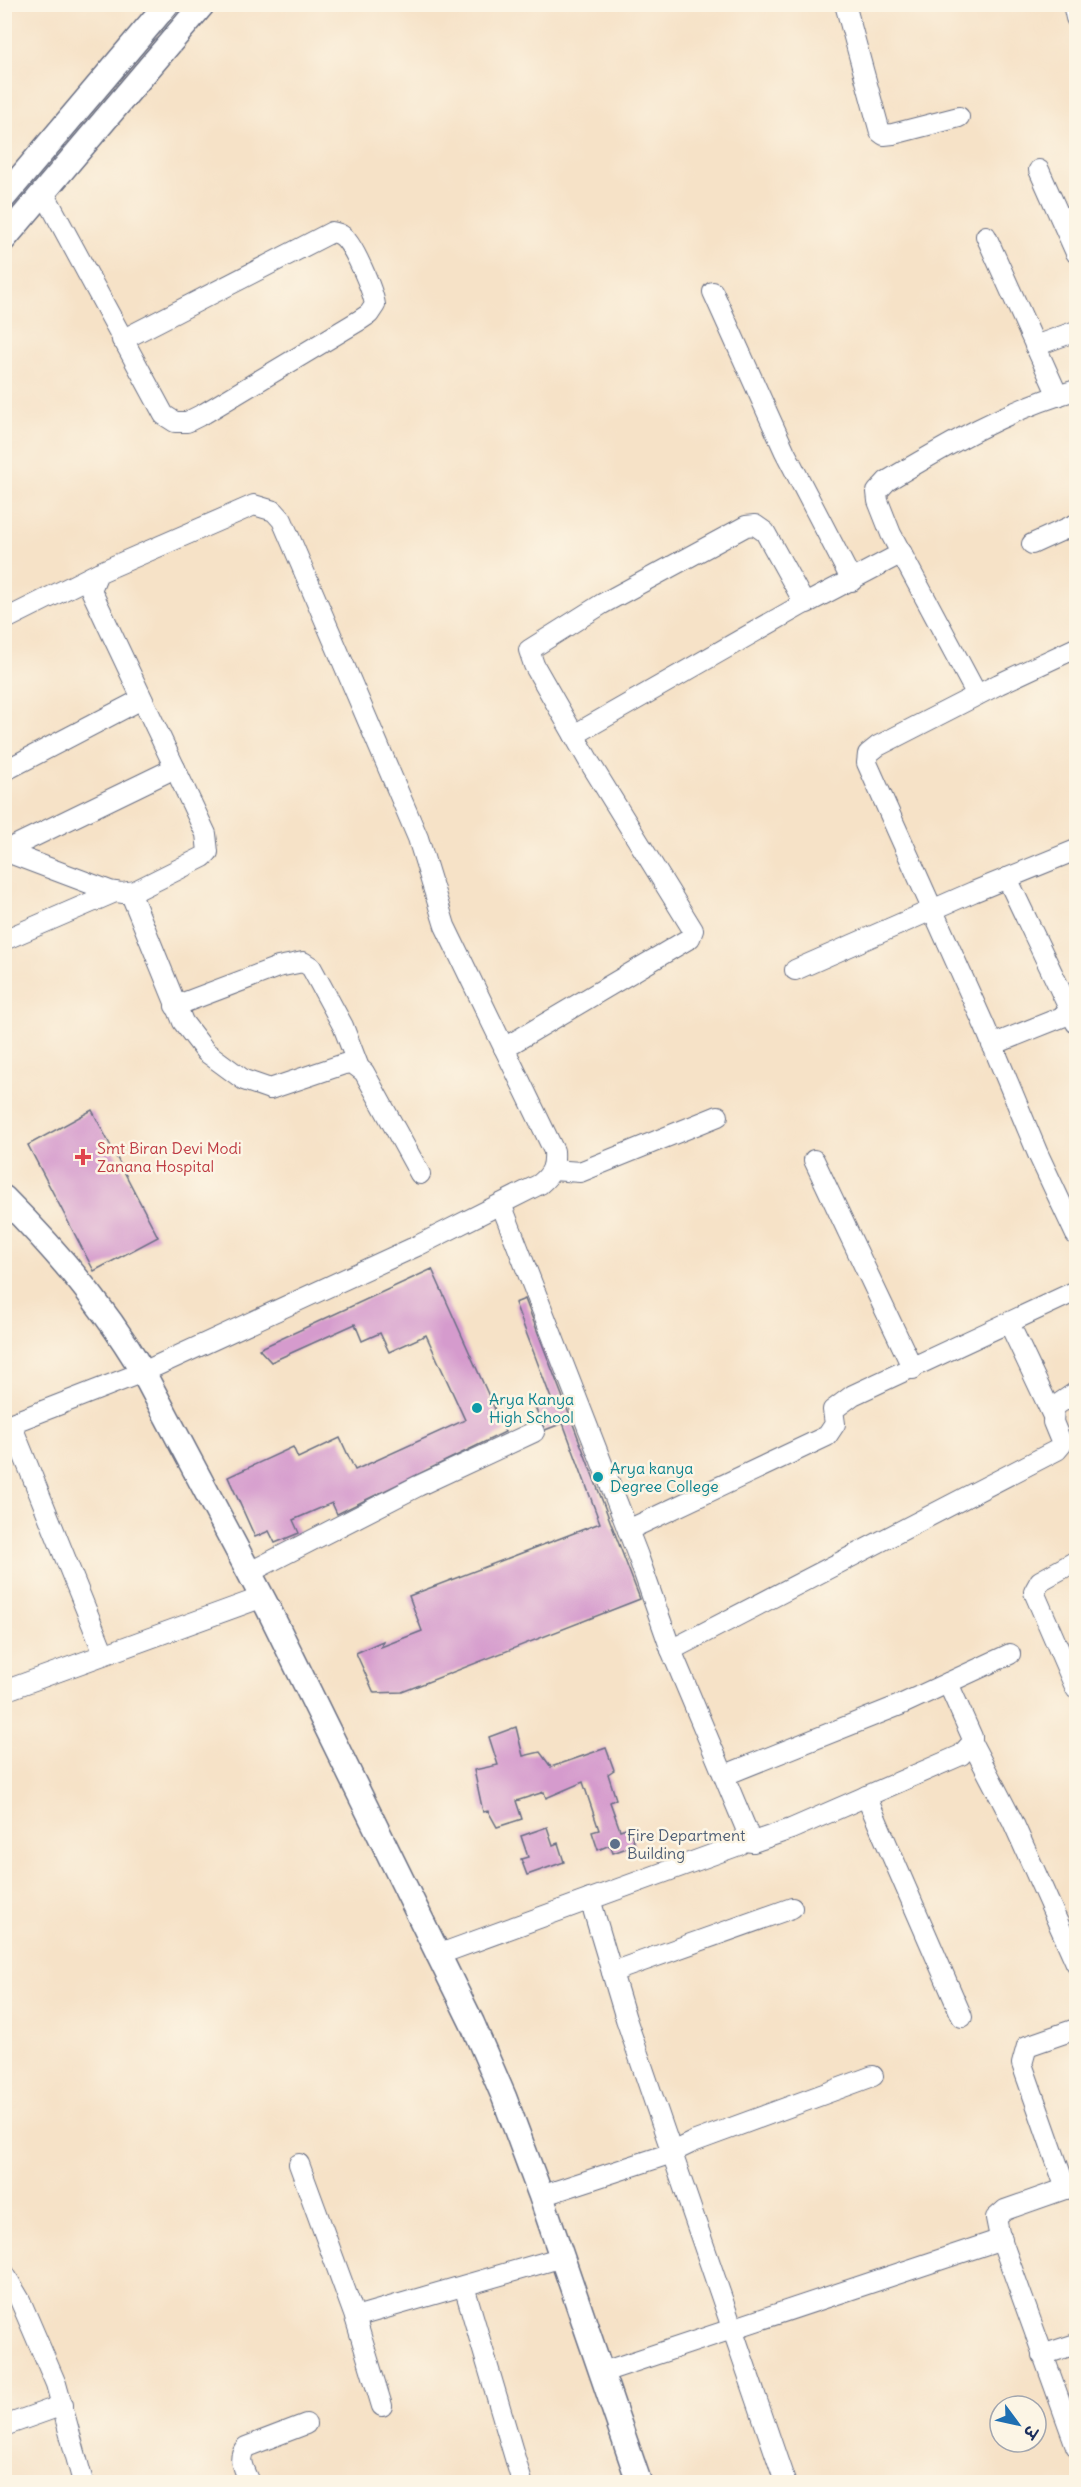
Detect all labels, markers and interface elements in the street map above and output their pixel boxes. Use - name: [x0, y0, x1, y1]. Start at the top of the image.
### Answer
- place label: Smt Biran Devi Modi Zanana Hospital: [97, 1138, 242, 1176]
- marker: Smt Biran Devi Modi Zanana Hospital: [74, 1148, 92, 1166]
- place label: Arya Kanya High School: [489, 1389, 574, 1427]
- marker: Arya Kanya High School: [470, 1401, 484, 1415]
- place label: Arya kanya Degree College: [610, 1458, 719, 1496]
- marker: Arya kanya Degree College: [591, 1470, 605, 1484]
- place label: Fire Department Building: [627, 1825, 746, 1863]
- marker: Fire Department Building: [608, 1837, 622, 1851]
- north arrow: [988, 2394, 1048, 2454]
- text: उ: [1019, 2421, 1043, 2443]

